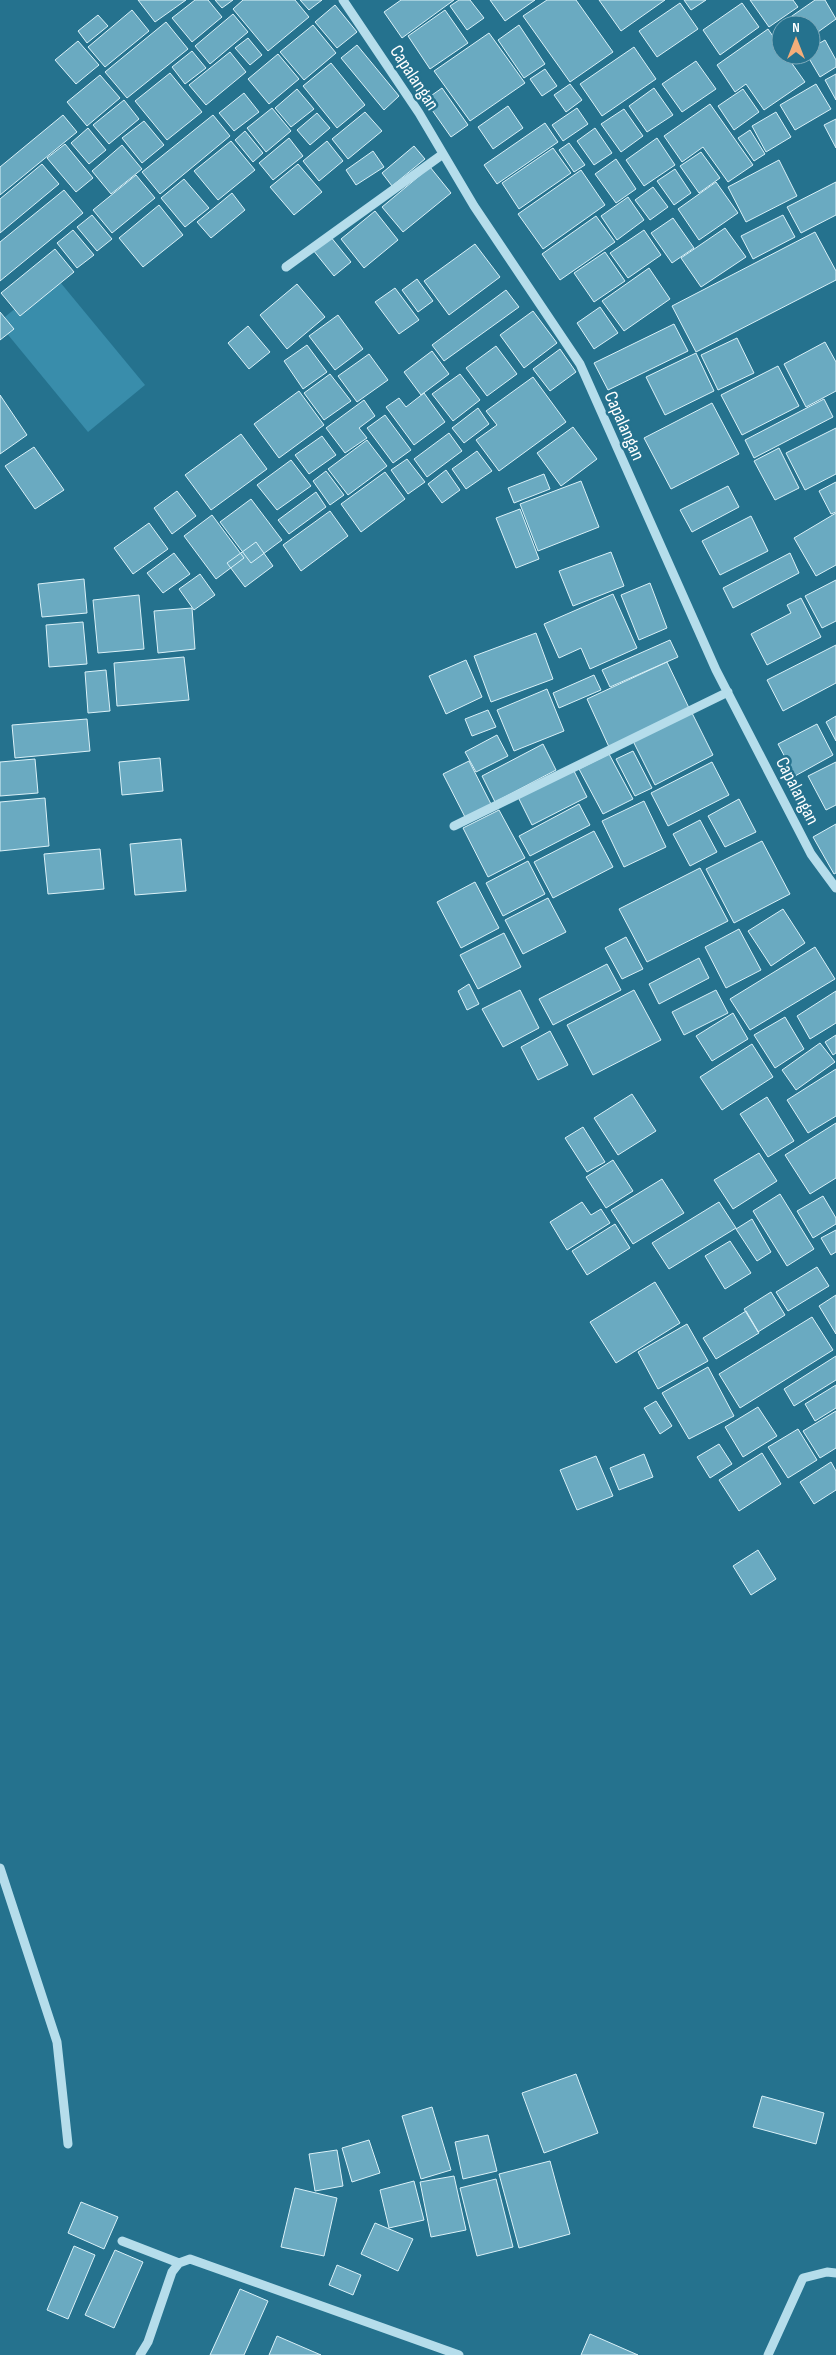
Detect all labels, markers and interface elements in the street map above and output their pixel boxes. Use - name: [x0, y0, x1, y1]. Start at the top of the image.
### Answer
- north arrow: [771, 15, 821, 65]
- text: N: [792, 19, 800, 36]
- street label: Capalangan: [384, 41, 444, 115]
- street label: Capalangan: [599, 388, 649, 464]
- street label: Capalangan: [770, 753, 824, 829]

